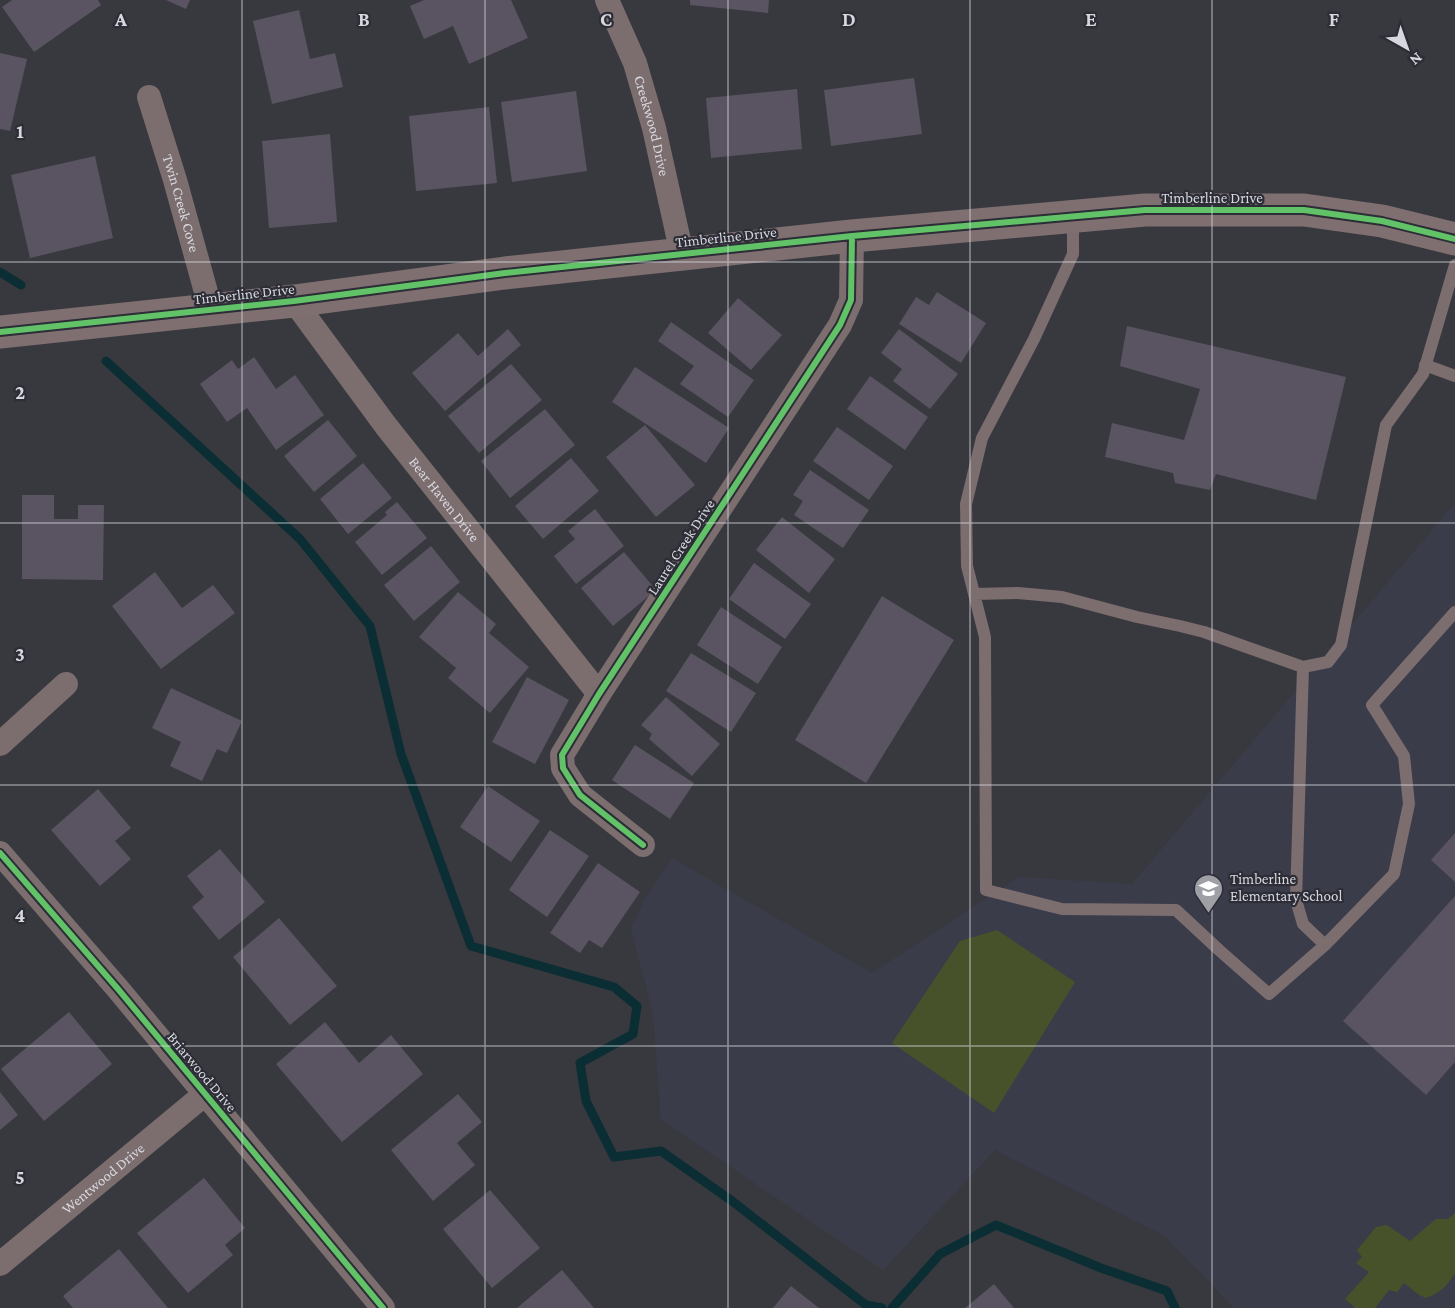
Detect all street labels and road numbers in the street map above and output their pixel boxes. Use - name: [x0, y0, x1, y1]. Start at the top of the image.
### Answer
- street label: Creekwood Drive: [631, 74, 673, 178]
- street label: Twin Creek Cove: [159, 152, 203, 254]
- street label: Timberline Drive: [1161, 190, 1263, 206]
- street label: Timberline Drive: [675, 224, 778, 250]
- street label: Timberline Drive: [193, 281, 296, 307]
- street label: Bear Haven Drive: [406, 454, 483, 545]
- street label: Laurel Creek Drive: [644, 496, 718, 598]
- street label: Briarwood Drive: [164, 1029, 240, 1115]
- street label: Wentwood Drive: [59, 1140, 148, 1217]

